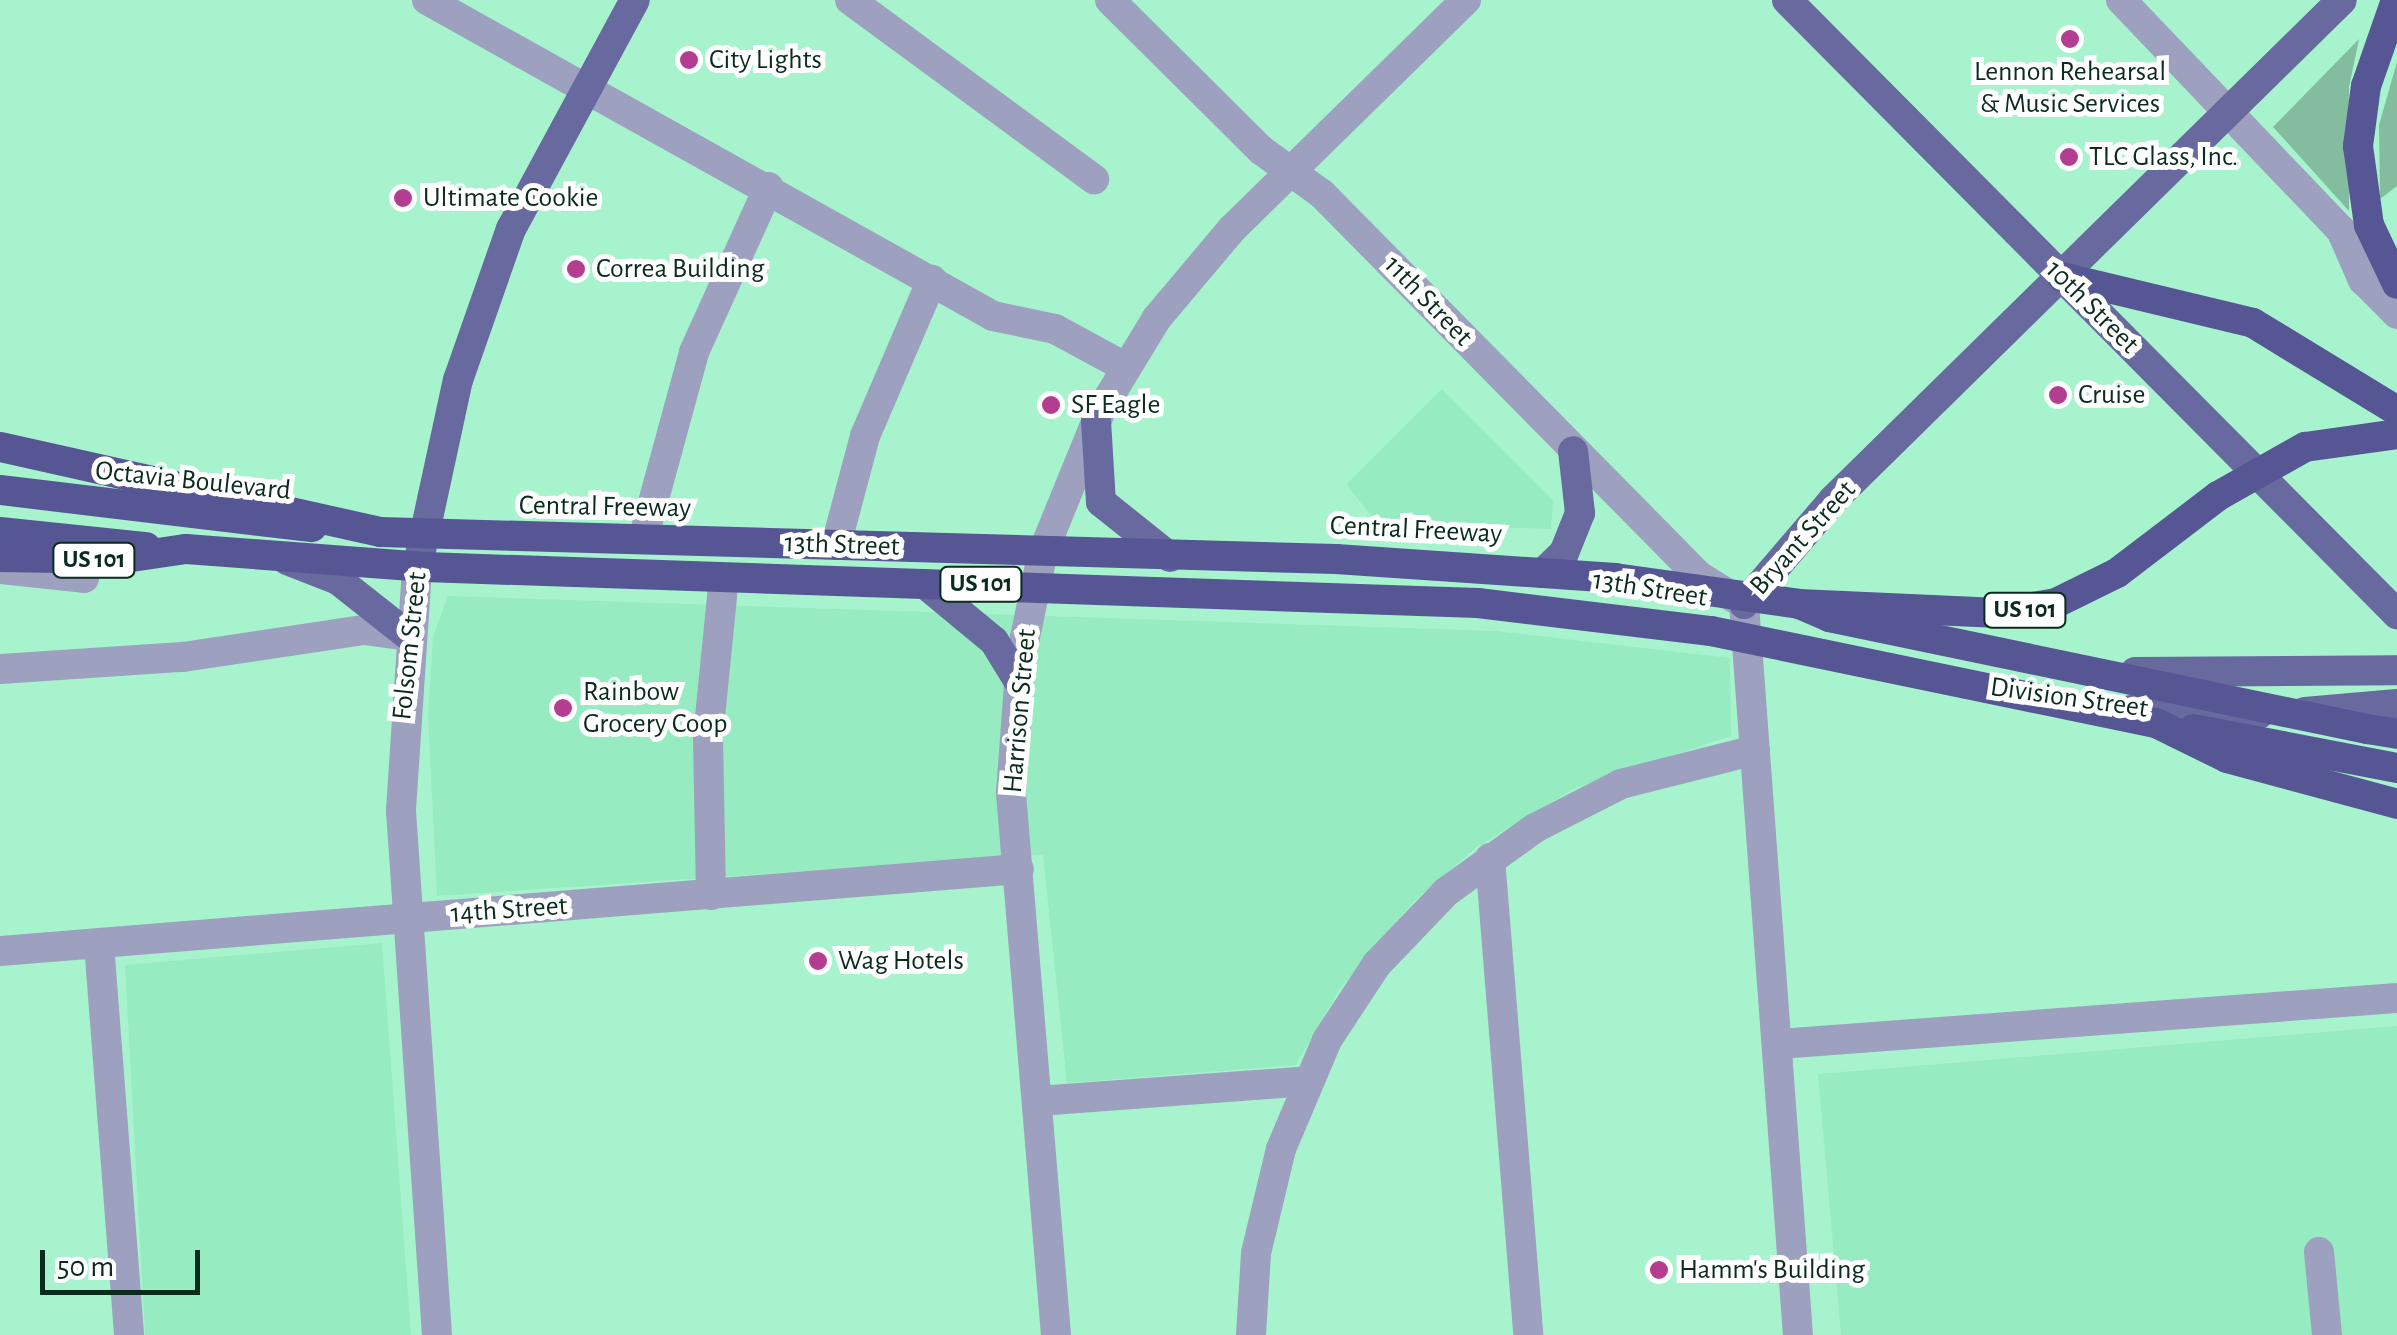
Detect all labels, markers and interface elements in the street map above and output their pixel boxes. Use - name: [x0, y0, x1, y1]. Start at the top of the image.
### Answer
- marker: Lennon Rehearsal & Music Services: [2059, 28, 2081, 50]
- place label: City Lights: [709, 43, 822, 77]
- marker: City Lights: [678, 49, 700, 71]
- place label: Lennon Rehearsal & Music Services: [1974, 55, 2166, 121]
- place label: TLC Glass, Inc.: [2089, 140, 2238, 174]
- marker: TLC Glass, Inc.: [2058, 146, 2080, 168]
- place label: Ultimate Cookie: [423, 181, 599, 215]
- marker: Ultimate Cookie: [392, 187, 414, 209]
- street label: 11th Street: [1377, 249, 1479, 353]
- place label: Correa Building: [596, 252, 764, 286]
- street label: 10th Street: [2038, 253, 2146, 361]
- marker: Correa Building: [565, 258, 587, 280]
- place label: Cruise: [2078, 378, 2145, 412]
- marker: Cruise: [2047, 384, 2069, 406]
- place label: SF Eagle: [1071, 388, 1160, 422]
- marker: SF Eagle: [1040, 394, 1062, 416]
- street label: Octavia Boulevard: [94, 454, 292, 508]
- street label: Bryant Street: [1743, 474, 1863, 602]
- street label: Central Freeway: [519, 489, 691, 525]
- street label: Central Freeway: [1329, 509, 1503, 551]
- street label: 13th Street: [784, 526, 900, 564]
- road number: US 101: [52, 540, 136, 580]
- street label: 13th Street: [1590, 563, 1710, 615]
- road number: US 101: [938, 564, 1024, 604]
- street label: Folsom Street: [386, 570, 434, 722]
- road number: US 101: [1982, 590, 2068, 630]
- street label: Harrison Street: [996, 627, 1044, 795]
- street label: Division Street: [1988, 670, 2150, 726]
- place label: Rainbow Grocery Coop: [583, 675, 727, 741]
- marker: Rainbow Grocery Coop: [552, 697, 574, 719]
- street label: 14th Street: [449, 889, 569, 931]
- place label: Wag Hotels: [838, 944, 964, 978]
- marker: Wag Hotels: [807, 950, 829, 972]
- scale bar: [45, 1230, 205, 1292]
- text: 50 m: [57, 1252, 114, 1282]
- place label: Hamm's Building: [1679, 1253, 1865, 1287]
- marker: Hamm's Building: [1648, 1259, 1670, 1281]

